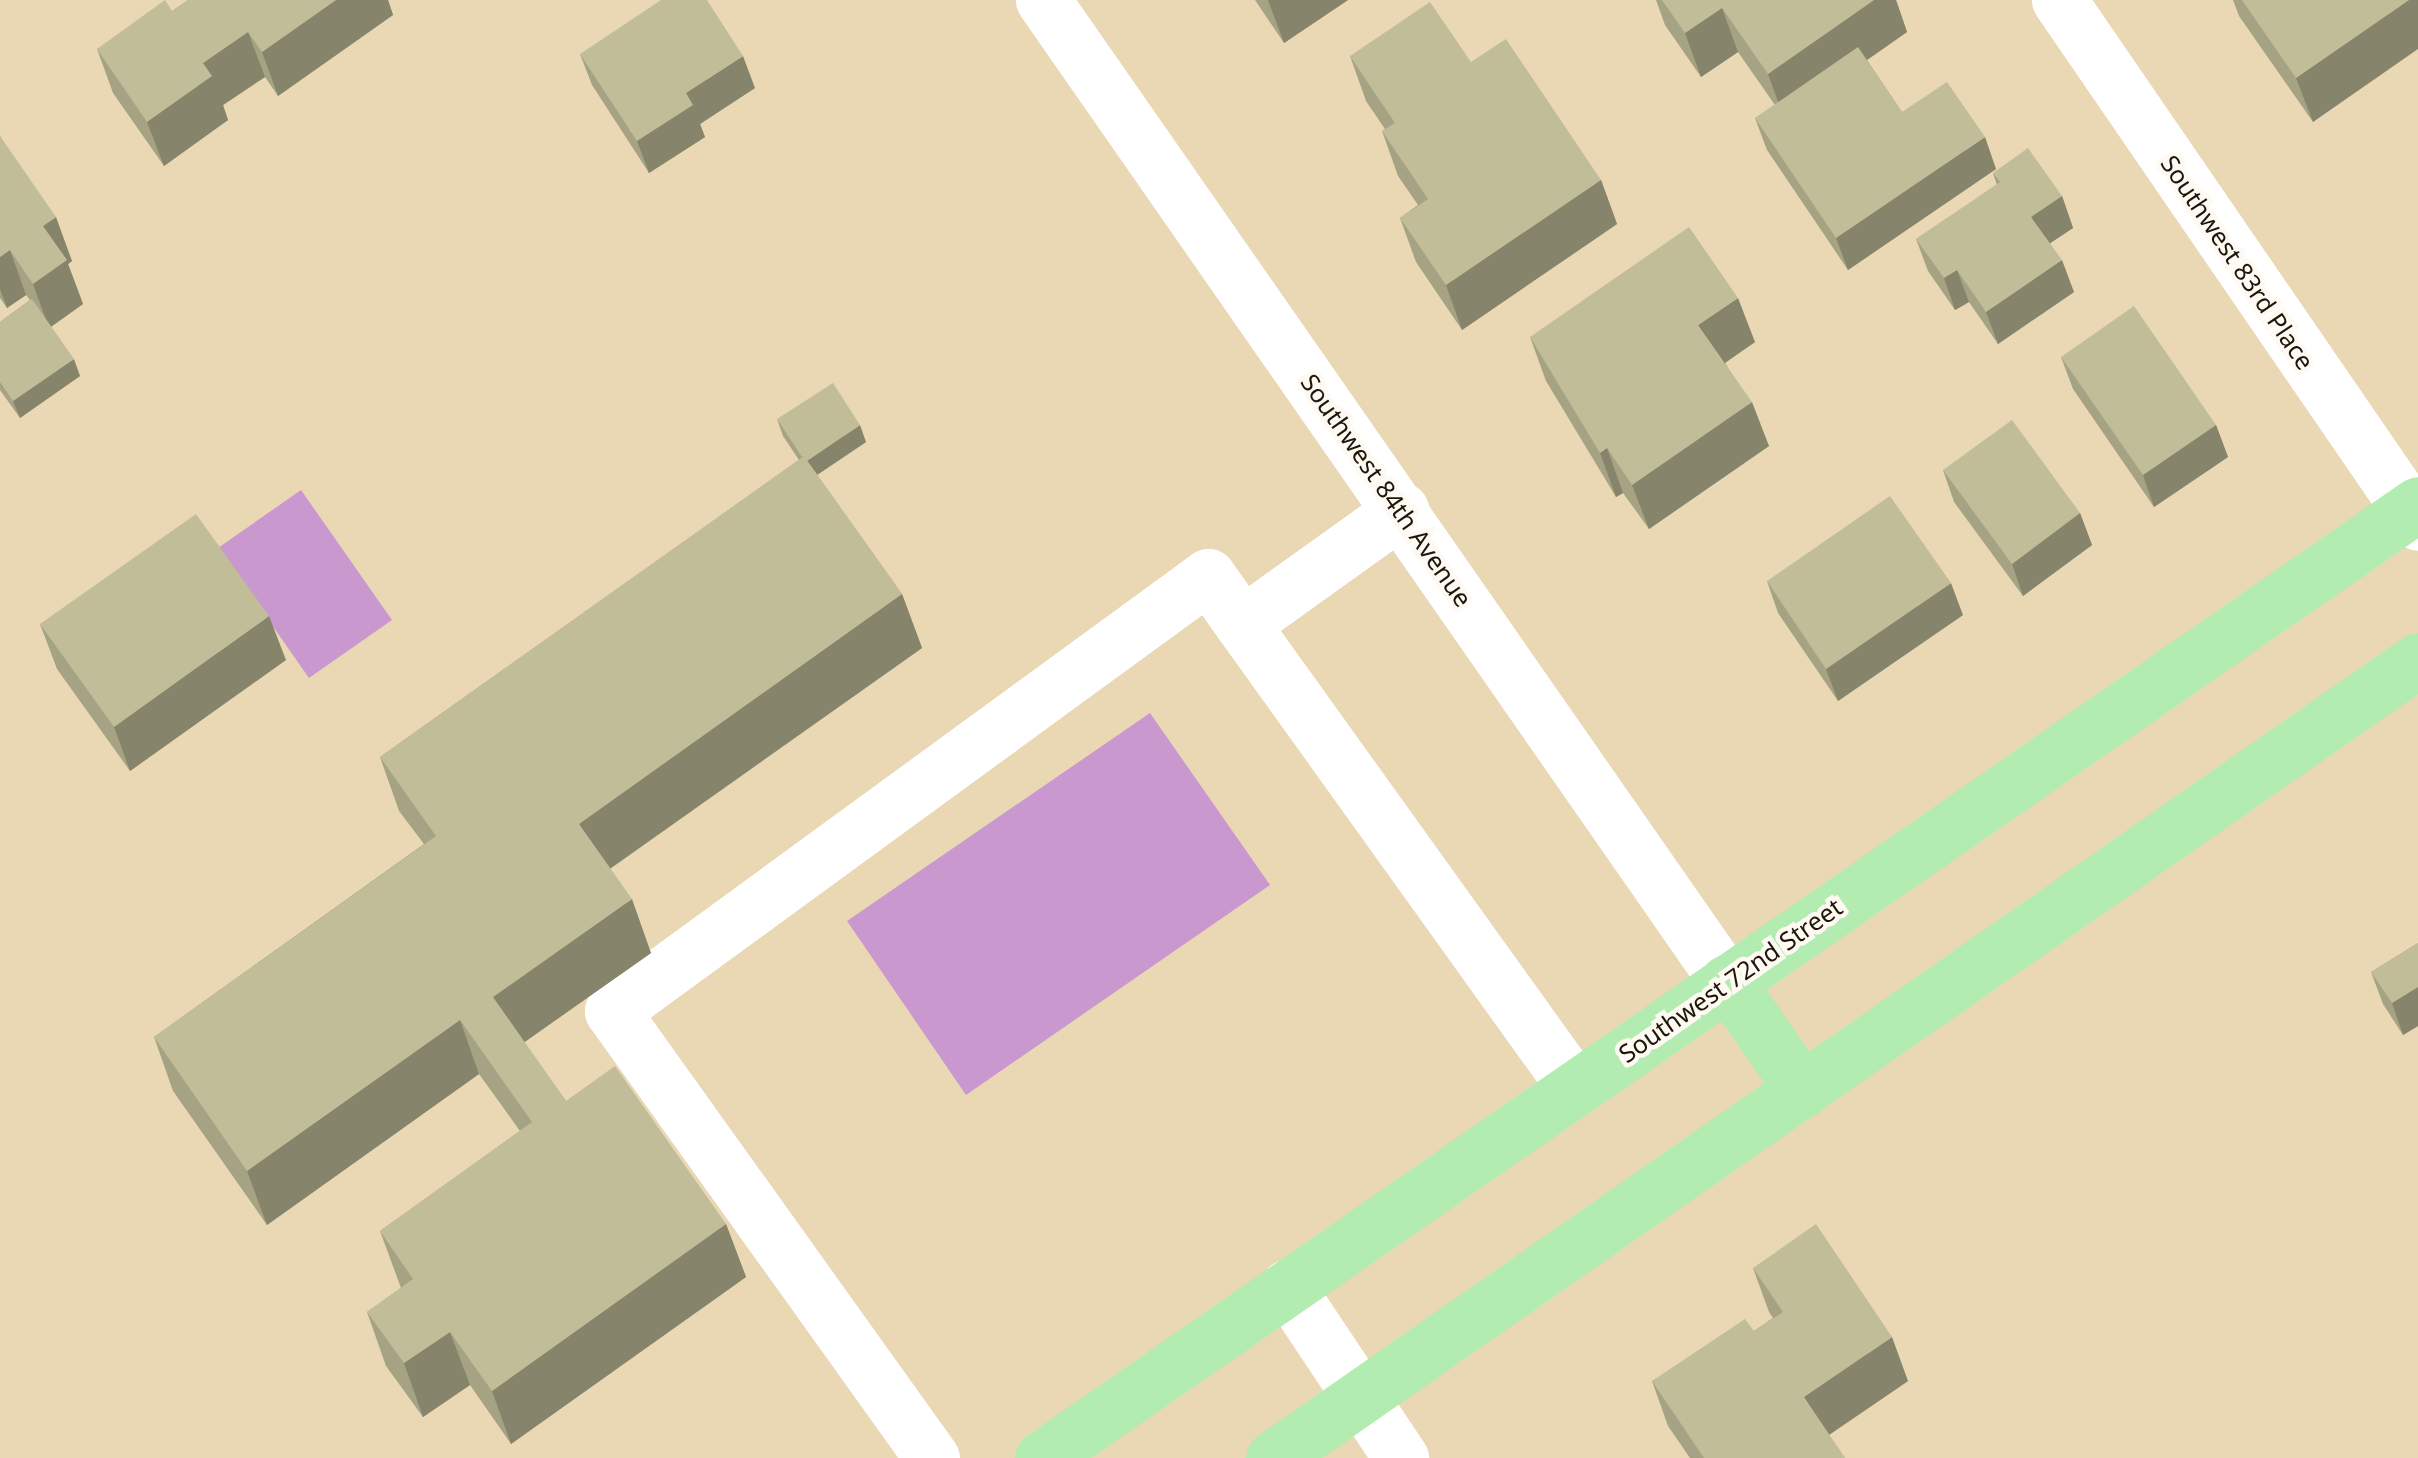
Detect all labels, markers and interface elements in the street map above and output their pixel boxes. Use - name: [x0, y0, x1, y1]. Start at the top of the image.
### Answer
- street label: Southwest 83rd Place: [2155, 149, 2321, 375]
- street label: Southwest 84th Avenue: [1295, 368, 1479, 612]
- street label: Southwest 72nd Street: [1613, 891, 1847, 1069]

